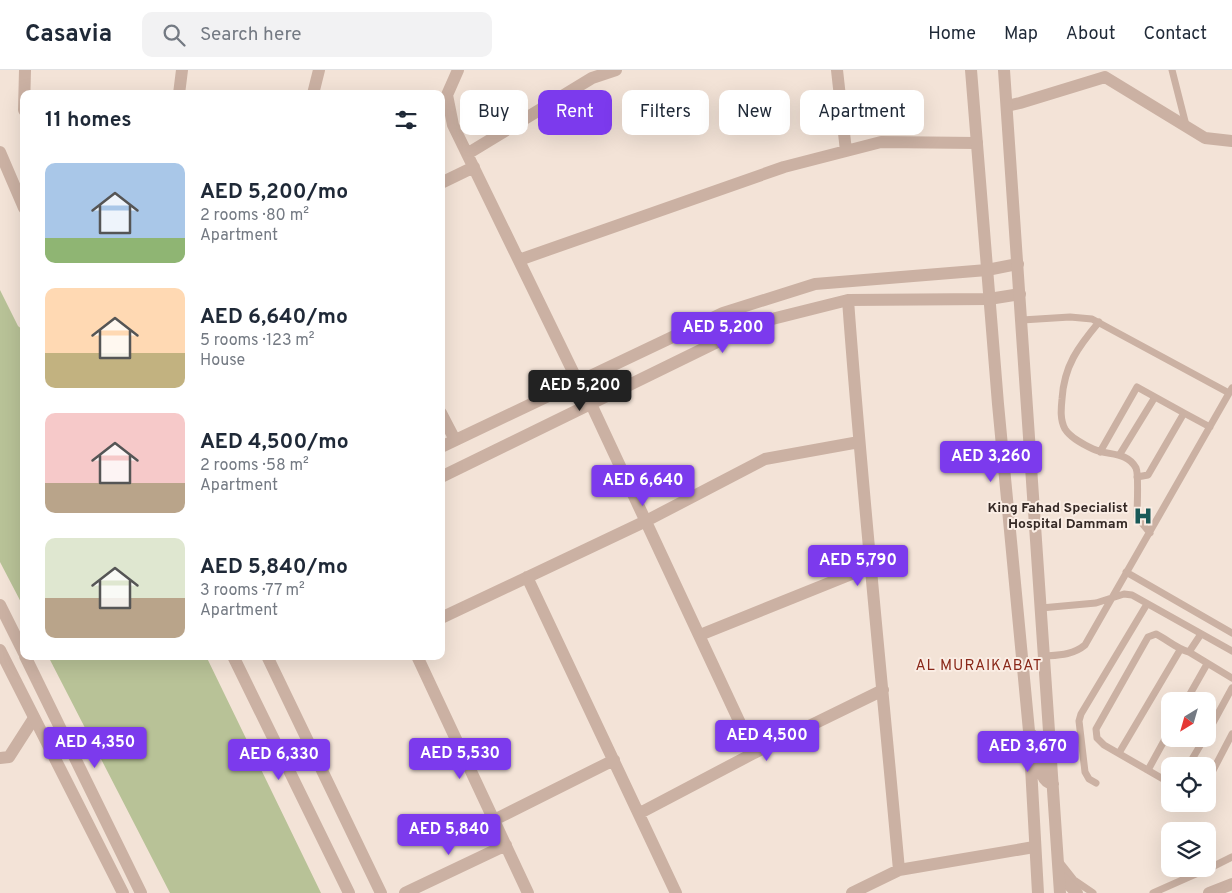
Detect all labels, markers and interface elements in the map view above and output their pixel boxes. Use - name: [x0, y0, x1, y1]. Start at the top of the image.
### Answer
- search box: [142, 12, 492, 57]
- text: Casavia: [25, 20, 112, 50]
- icon: search: [160, 21, 188, 49]
- text: Search here: [200, 23, 302, 47]
- text: Home: [928, 23, 976, 46]
- text: Map: [1004, 23, 1038, 46]
- text: About: [1066, 23, 1115, 46]
- text: Contact: [1143, 23, 1207, 46]
- chip: Buy: [460, 90, 528, 135]
- chip: Rent: [538, 90, 612, 135]
- chip: Filters: [622, 90, 709, 135]
- chip: New: [719, 90, 790, 135]
- chip: Apartment: [800, 90, 924, 135]
- icon: filters: [392, 106, 420, 134]
- text: 11 homes: [45, 107, 132, 134]
- text: AED 5,200/mo: [200, 179, 348, 206]
- icon: home: [85, 183, 145, 243]
- text: 2 rooms · 80 m²: [200, 206, 309, 226]
- text: Apartment: [200, 226, 278, 246]
- text: AED 6,640/mo: [200, 304, 348, 331]
- icon: home: [85, 308, 145, 368]
- pin: AED 5,200: [666, 312, 780, 354]
- text: AED 5,200: [682, 318, 764, 338]
- text: 5 rooms · 123 m²: [200, 331, 315, 351]
- text: House: [200, 351, 245, 371]
- pin: AED 5,200: [523, 370, 637, 412]
- text: AED 5,200: [539, 376, 621, 396]
- text: AED 4,500/mo: [200, 429, 349, 456]
- icon: home: [85, 433, 145, 493]
- pin: AED 3,260: [934, 440, 1048, 483]
- text: AED 3,260: [951, 447, 1031, 467]
- text: 2 rooms · 58 m²: [200, 456, 309, 476]
- pin: AED 6,640: [586, 464, 700, 507]
- text: AED 6,640: [602, 471, 684, 491]
- text: Apartment: [200, 476, 278, 496]
- place label: King Fahad Specialist Hospital Dammam: [987, 500, 1128, 533]
- hospital icon: King Fahad Specialist Hospital Dammam: [1132, 505, 1154, 527]
- pin: AED 5,790: [801, 544, 915, 587]
- text: AED 5,790: [819, 551, 897, 571]
- text: AED 5,840/mo: [200, 554, 348, 581]
- icon: home: [85, 558, 145, 618]
- text: 3 rooms · 77 m²: [200, 581, 305, 601]
- text: Apartment: [200, 601, 278, 621]
- district label: AL MURAIKABAT: [916, 657, 1042, 676]
- north arrow: [1161, 692, 1216, 748]
- map controls: [1161, 692, 1216, 877]
- pin: AED 4,500: [710, 720, 824, 762]
- pin: AED 4,350: [38, 726, 152, 769]
- text: AED 4,500: [726, 726, 808, 746]
- pin: AED 3,670: [971, 730, 1085, 773]
- text: AED 4,350: [55, 733, 135, 753]
- text: AED 3,670: [989, 737, 1067, 757]
- pin: AED 6,330: [222, 738, 336, 781]
- pin: AED 5,530: [403, 738, 517, 780]
- text: AED 5,530: [420, 744, 500, 764]
- text: AED 6,330: [239, 745, 319, 765]
- button: locate: [1161, 757, 1216, 812]
- pin: AED 5,840: [392, 814, 506, 856]
- text: AED 5,840: [408, 820, 490, 840]
- button: layers: [1161, 822, 1216, 877]

